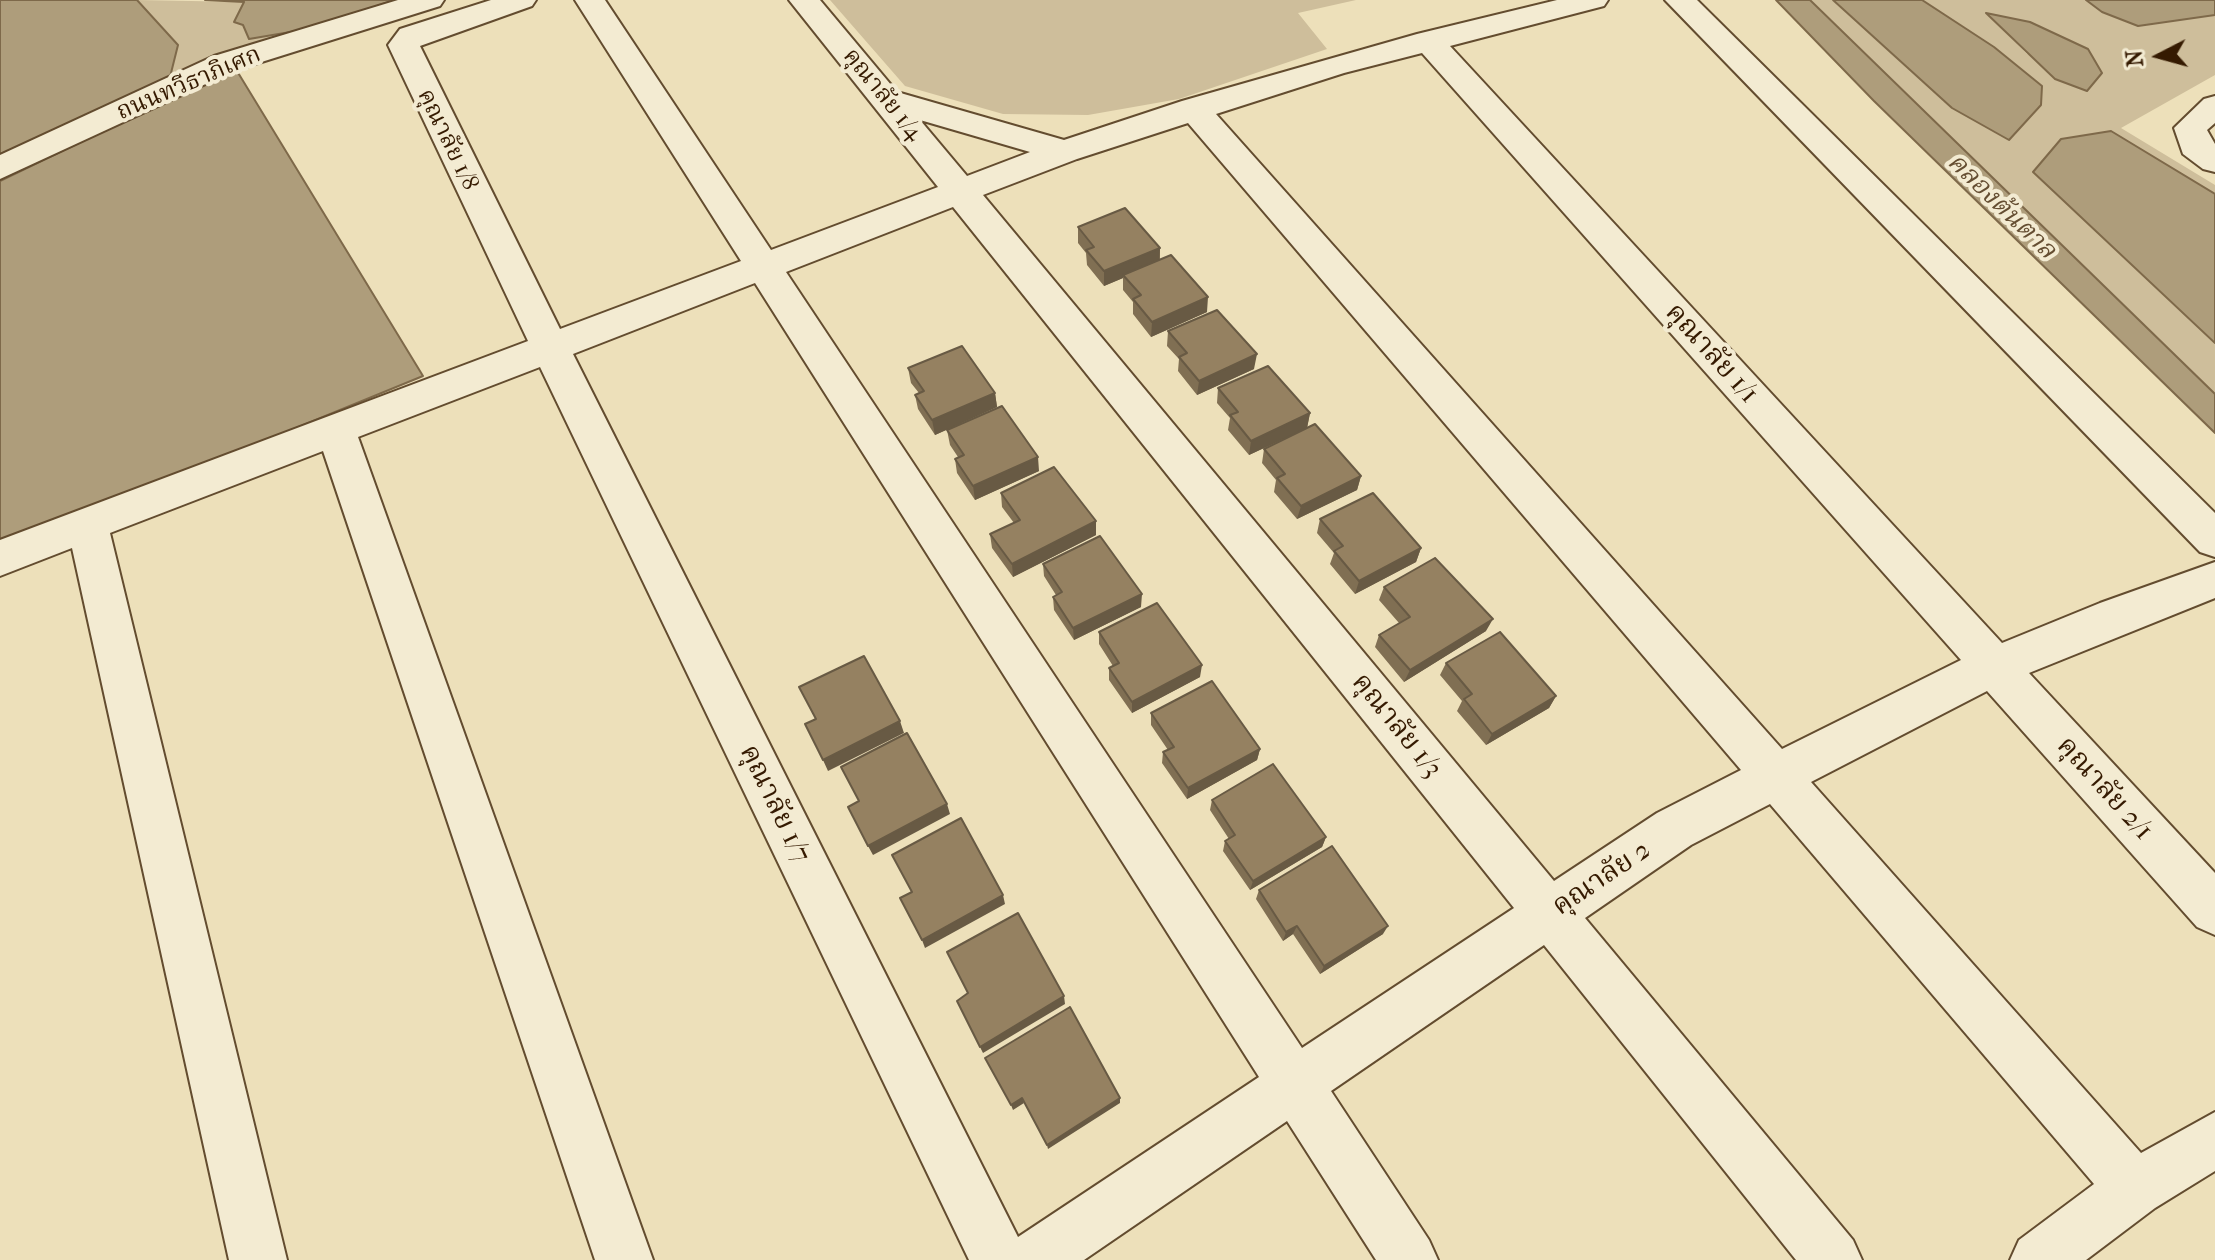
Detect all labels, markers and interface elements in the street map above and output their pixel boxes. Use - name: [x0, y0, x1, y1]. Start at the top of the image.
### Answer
- north arrow: [2119, 16, 2199, 96]
- street label: ถนนทวีธาภิเศก: [113, 41, 265, 127]
- street label: คุณาลัย 1/4: [836, 43, 928, 147]
- text: N: [2121, 49, 2149, 68]
- street label: คุณาลัย 1/8: [410, 85, 484, 195]
- water label: คลองต้นตาล: [1940, 148, 2062, 266]
- street label: คุณาลัย 1/1: [1657, 297, 1765, 411]
- street label: คุณาลัย 1/3: [1344, 667, 1448, 785]
- street label: คุณาลัย 2/1: [2049, 730, 2159, 848]
- street label: คุณาลัย 1/7: [731, 740, 817, 868]
- street label: คุณาลัย 2: [1547, 834, 1657, 924]

